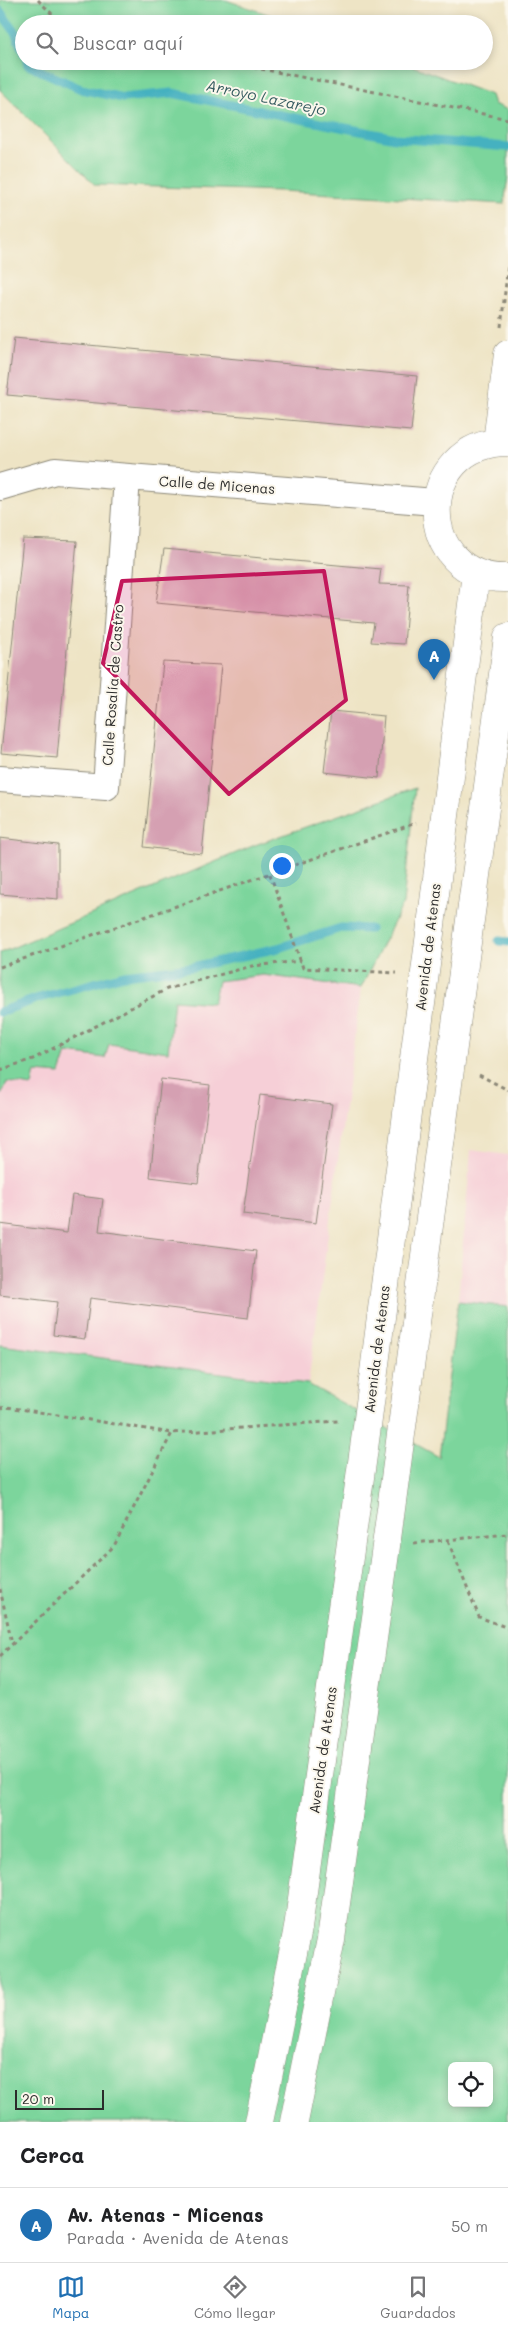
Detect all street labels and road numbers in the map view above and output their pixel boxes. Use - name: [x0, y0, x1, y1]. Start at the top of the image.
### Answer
- street label: Calle de Micenas: [158, 471, 276, 498]
- street label: Calle Rosalía de Castro: [97, 604, 128, 766]
- street label: Avenida de Atenas: [410, 882, 445, 1012]
- street label: Avenida de Atenas: [359, 1284, 394, 1414]
- street label: Avenida de Atenas: [304, 1685, 341, 1815]

